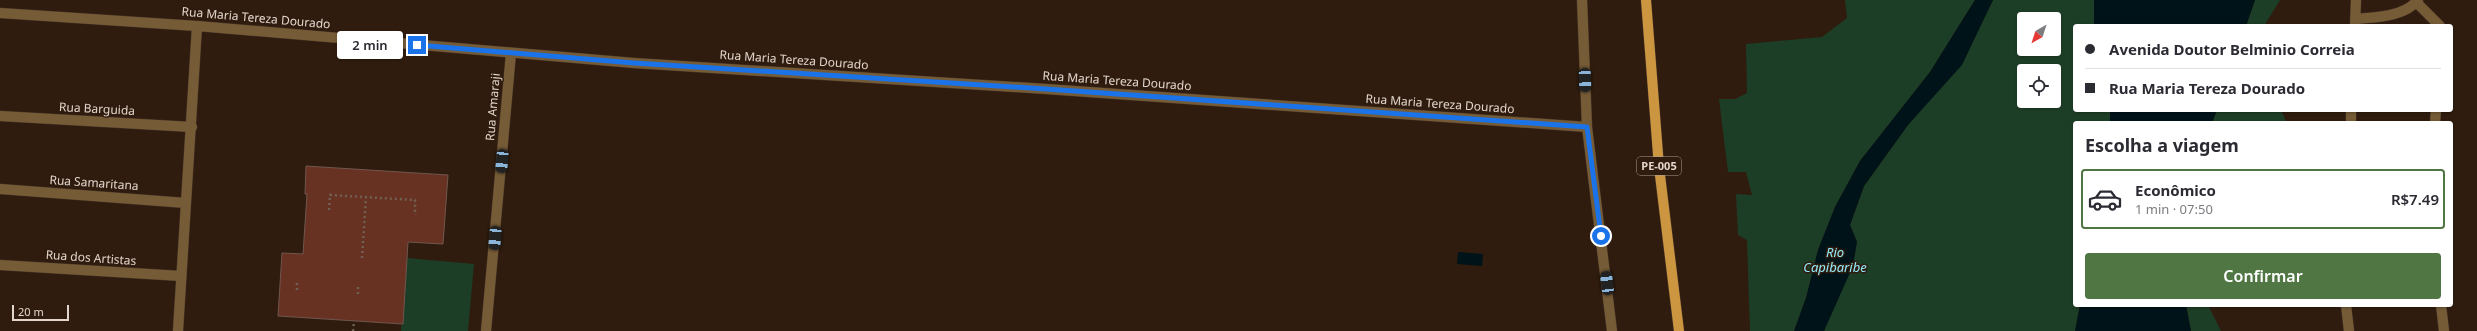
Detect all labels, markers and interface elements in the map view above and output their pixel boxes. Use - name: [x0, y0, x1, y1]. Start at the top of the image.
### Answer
- street label: Rua Maria Tereza Dourado: [181, 3, 331, 32]
- north arrow: [2017, 12, 2061, 56]
- map controls: [2017, 12, 2061, 108]
- callout: 2 min: [337, 31, 403, 59]
- text: 2 min: [352, 36, 388, 54]
- route end: [408, 36, 426, 54]
- text: Avenida Doutor Belminio Correia: [2109, 39, 2355, 59]
- street label: Rua Maria Tereza Dourado: [719, 46, 869, 73]
- button: locate: [2017, 64, 2061, 108]
- street label: Rua Maria Tereza Dourado: [1042, 67, 1192, 94]
- car: [1579, 68, 1591, 92]
- street label: Rua Amaraji: [481, 72, 504, 142]
- text: Rua Maria Tereza Dourado: [2109, 78, 2305, 98]
- street label: Rua Maria Tereza Dourado: [1365, 90, 1515, 117]
- street label: Rua Barguida: [59, 98, 135, 119]
- text: Escolha a viagem: [2085, 133, 2239, 157]
- car: [495, 149, 509, 173]
- road number: PE-005: [1637, 157, 1681, 175]
- street label: Rua Samaritana: [49, 171, 139, 194]
- text: Econômico: [2135, 180, 2216, 200]
- icon: car: [2087, 181, 2123, 217]
- text: R$7.49: [2391, 189, 2439, 209]
- text: 1 min · 07:50: [2135, 200, 2213, 218]
- car: [488, 226, 502, 250]
- route start: [1592, 227, 1610, 245]
- water label: Rio Capibaribe: [1803, 243, 1867, 276]
- street label: Rua dos Artistas: [45, 246, 137, 269]
- button: Confirmar: [2085, 253, 2441, 299]
- car: [1600, 270, 1614, 296]
- scale bar: [12, 303, 69, 322]
- text: 20 m: [18, 304, 44, 319]

